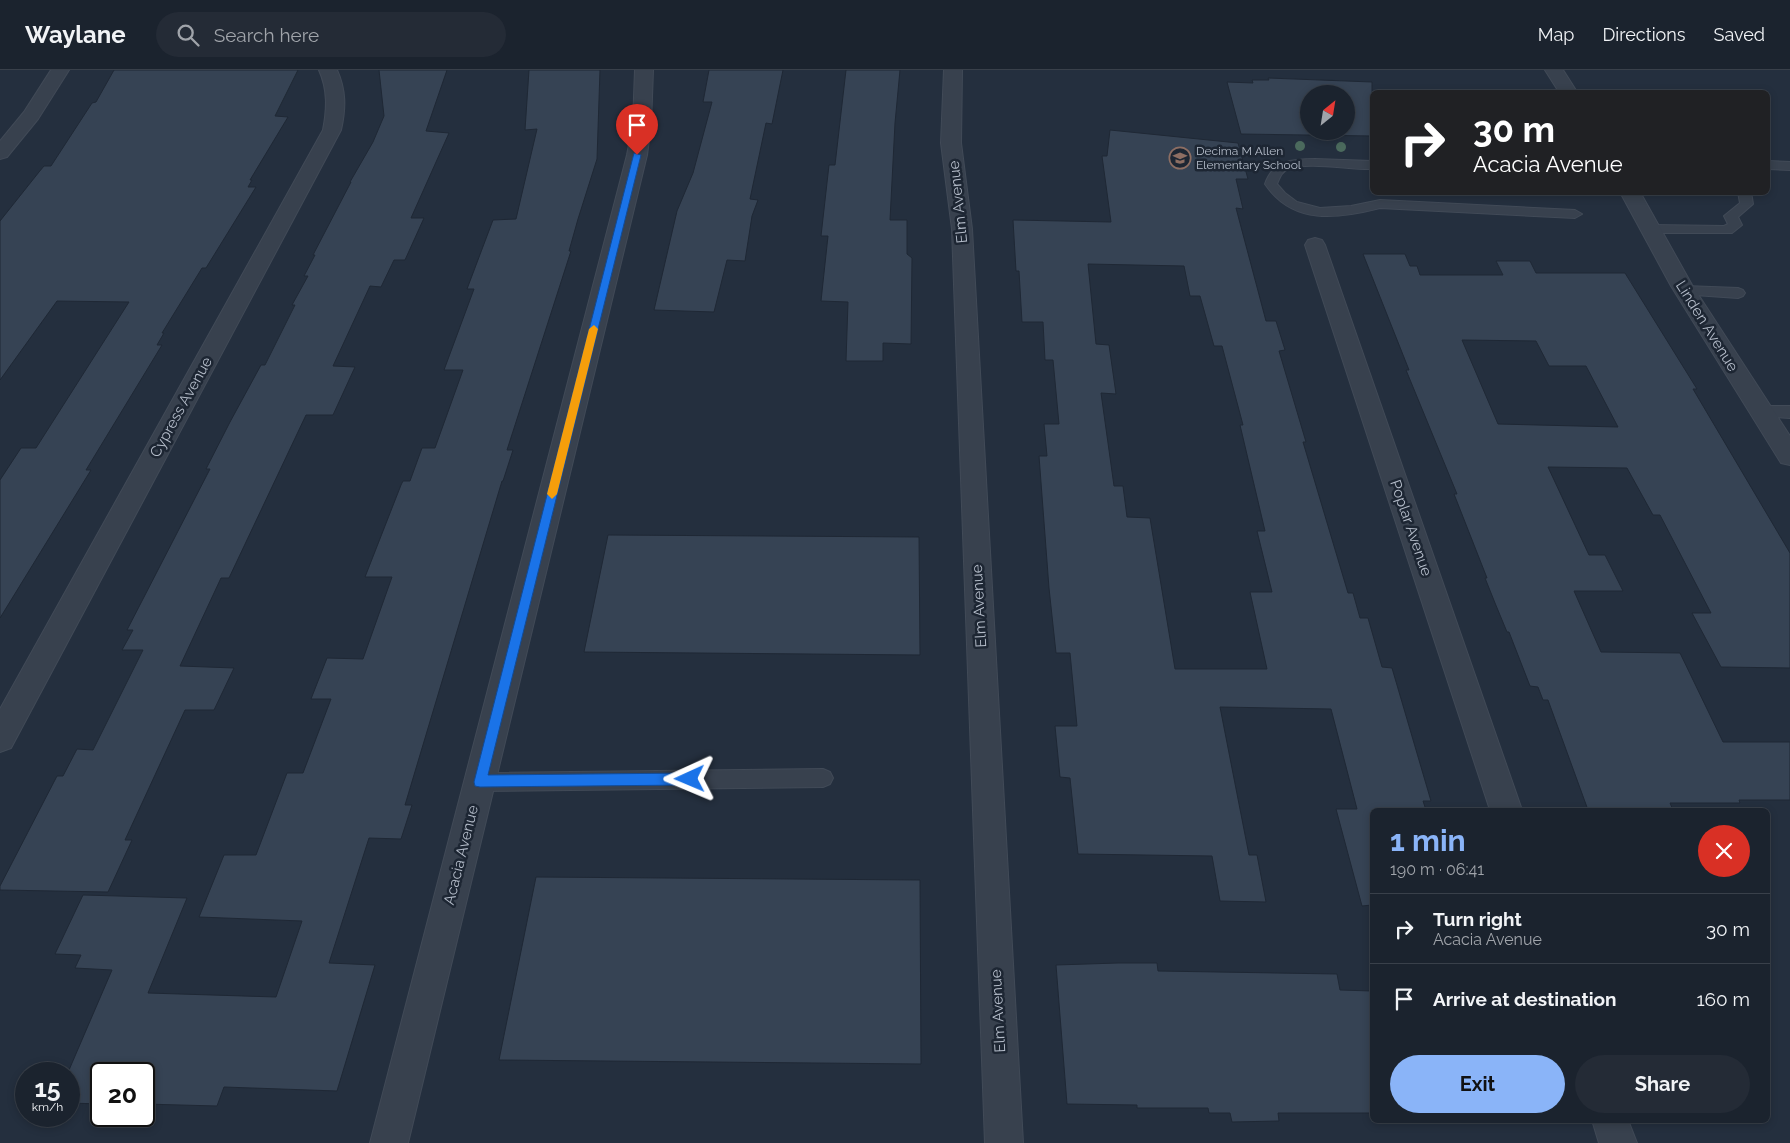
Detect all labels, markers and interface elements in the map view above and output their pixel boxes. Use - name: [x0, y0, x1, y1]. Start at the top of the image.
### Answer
- search box: [156, 12, 506, 57]
- text: Waylane: [25, 20, 126, 49]
- icon: search: [174, 21, 202, 49]
- text: Search here: [214, 24, 319, 46]
- text: Map: [1538, 24, 1574, 45]
- text: Directions: [1602, 24, 1686, 45]
- text: Saved: [1714, 24, 1765, 45]
- north arrow: [1300, 85, 1355, 140]
- map controls: [1300, 85, 1355, 140]
- pin: [616, 104, 658, 155]
- text: 30 m: [1473, 109, 1555, 150]
- icon: right: [1390, 110, 1455, 175]
- icon: arrive: [623, 111, 651, 139]
- place label: Decima M Allen Elementary School: [1196, 144, 1302, 172]
- school or university icon: Decima M Allen Elementary School: [1168, 146, 1192, 170]
- text: Acacia Avenue: [1473, 151, 1623, 177]
- street label: Elm Avenue: [945, 160, 971, 244]
- street label: Linden Avenue: [1672, 277, 1742, 375]
- street label: Cypress Avenue: [146, 353, 216, 460]
- street label: Poplar Avenue: [1386, 478, 1436, 579]
- street label: Elm Avenue: [968, 564, 990, 648]
- position arrow: [663, 752, 715, 804]
- street label: Acacia Avenue: [440, 803, 482, 907]
- text: 1 min: [1390, 823, 1466, 858]
- button: close: [1698, 825, 1750, 877]
- text: 190 m · 06:41: [1390, 860, 1484, 879]
- text: Turn right: [1433, 908, 1522, 930]
- icon: right: [1390, 915, 1418, 943]
- text: 30 m: [1706, 918, 1750, 940]
- text: Acacia Avenue: [1433, 930, 1542, 949]
- street label: Elm Avenue: [987, 969, 1009, 1053]
- icon: arrive: [1390, 985, 1418, 1013]
- text: Arrive at destination: [1433, 988, 1617, 1010]
- text: 160 m: [1696, 988, 1750, 1010]
- button: Exit: [1390, 1055, 1565, 1113]
- button: Share: [1575, 1055, 1750, 1113]
- speed limit sign: 20: [90, 1062, 155, 1127]
- text: 15: [34, 1073, 61, 1103]
- text: km/h: [32, 1100, 63, 1114]

